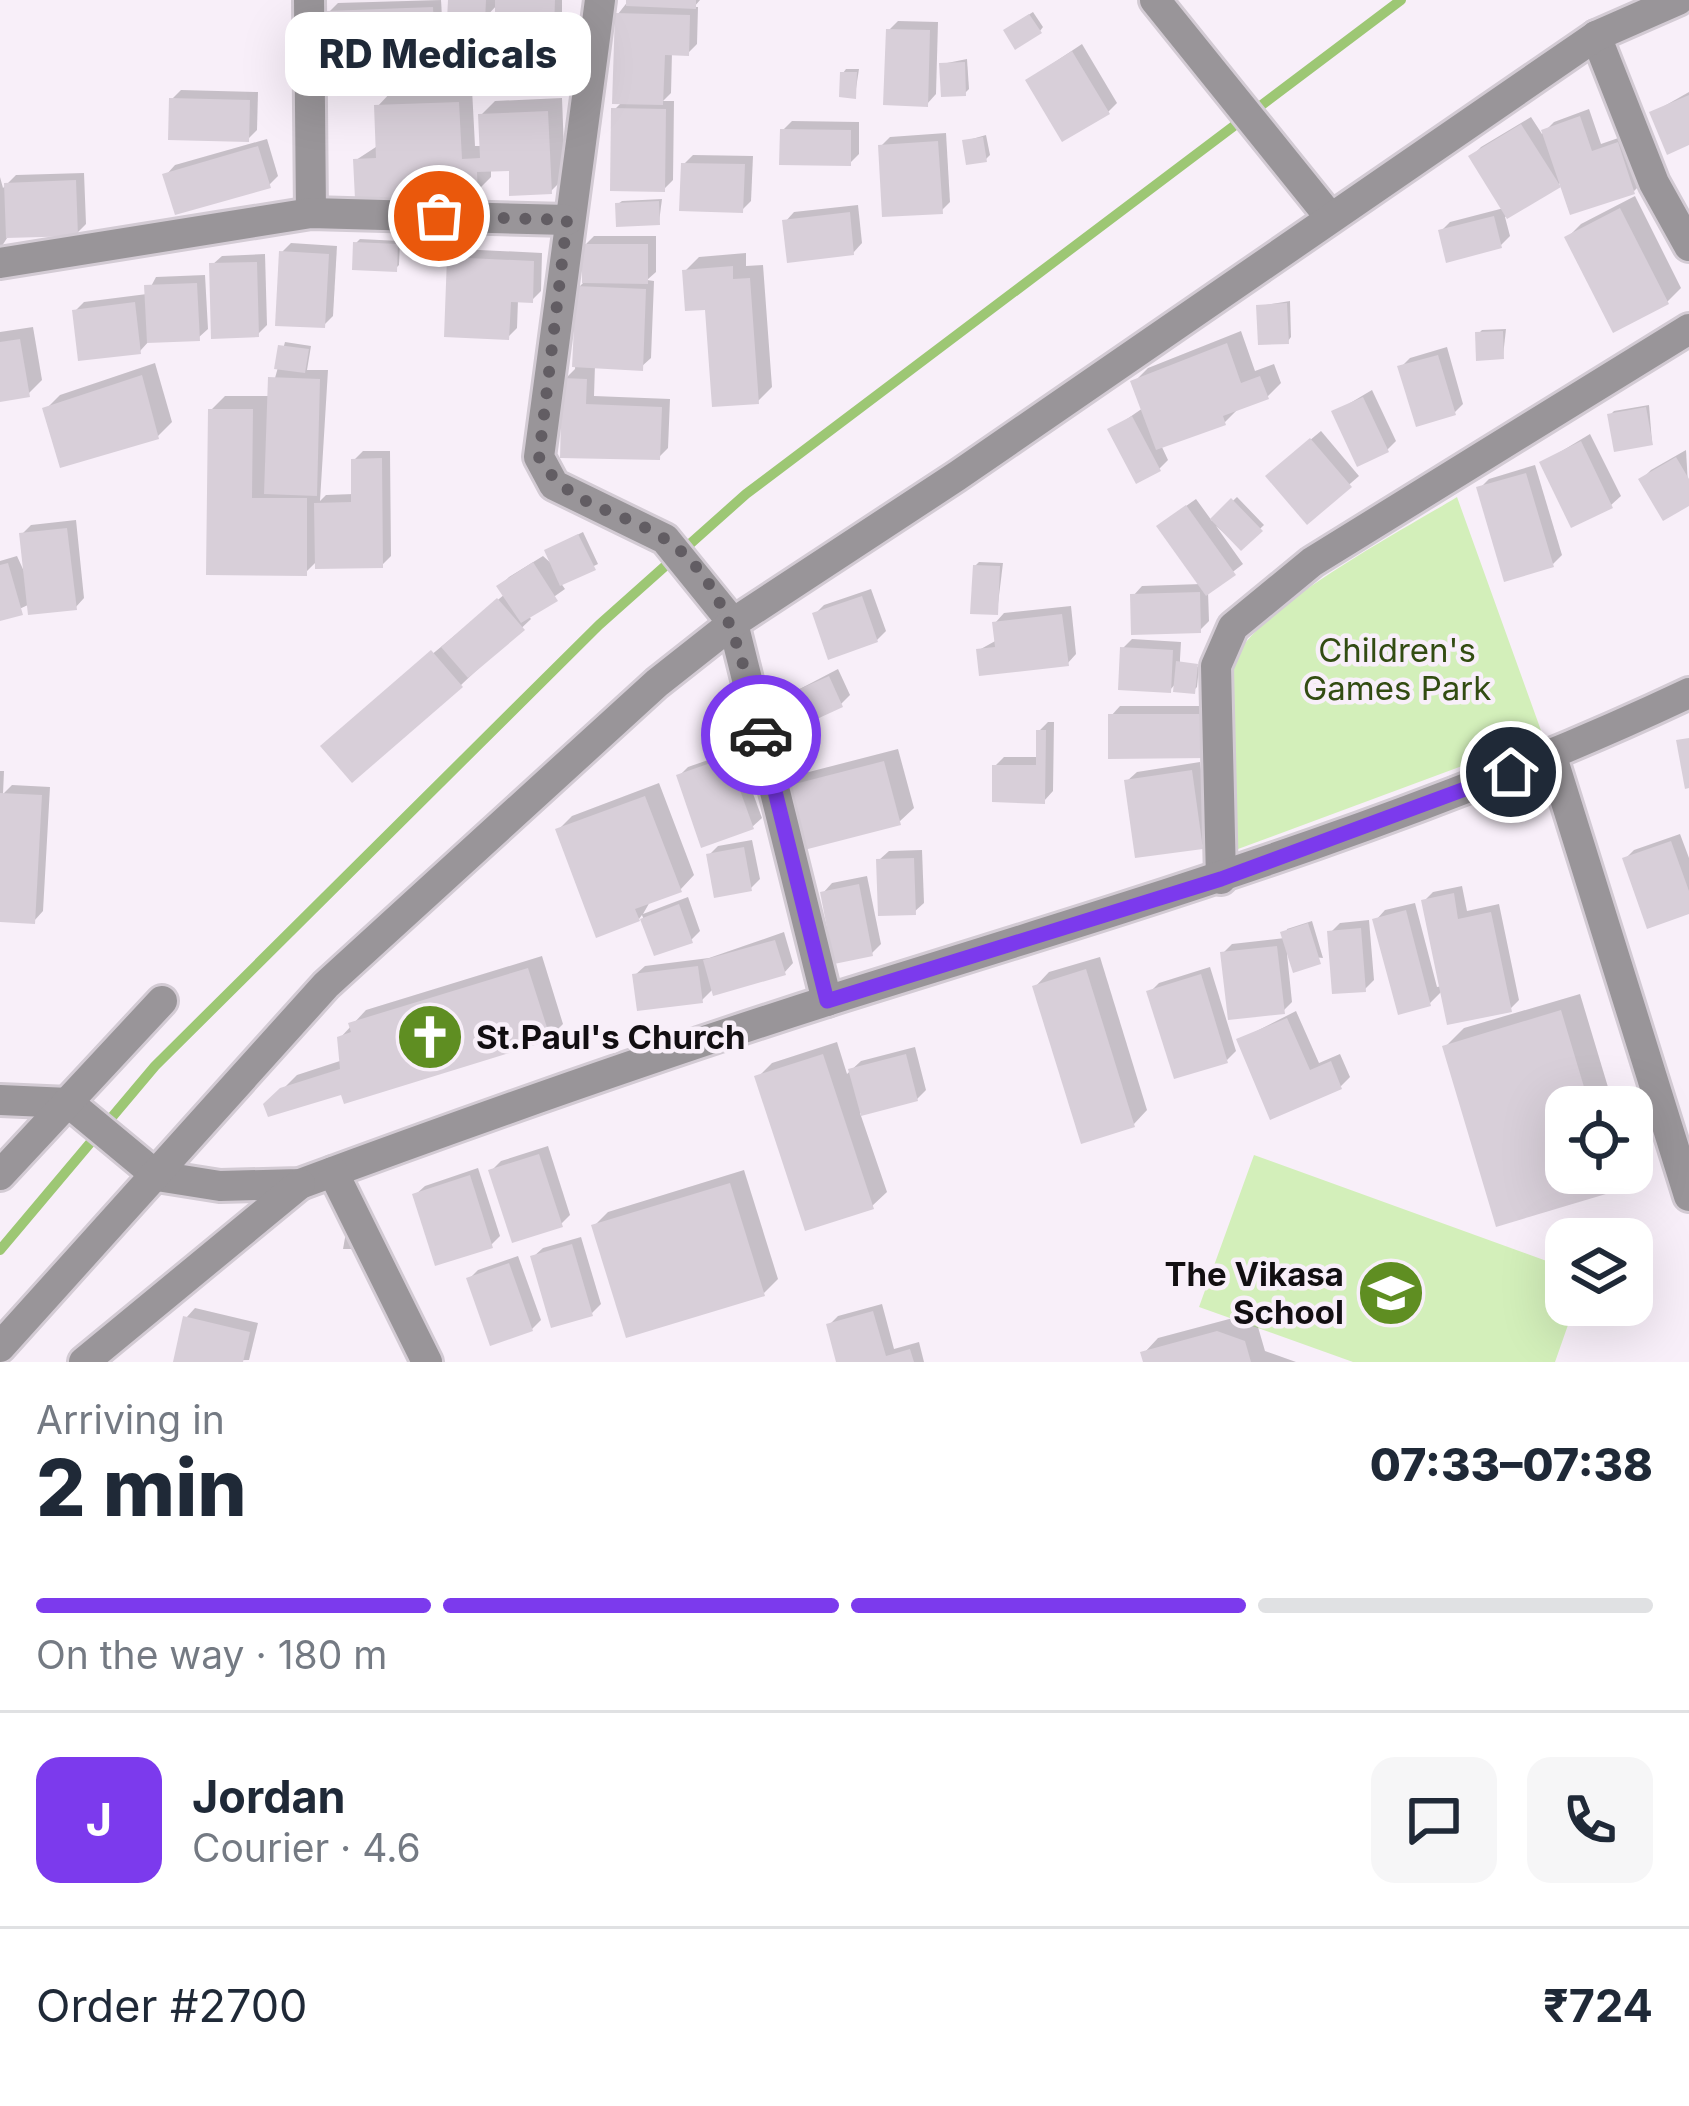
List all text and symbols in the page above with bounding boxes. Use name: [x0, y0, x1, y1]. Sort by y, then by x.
callout: RD Medicals: [286, 12, 592, 96]
text: RD Medicals: [319, 30, 557, 77]
pin: [388, 165, 490, 267]
icon: bag: [406, 183, 472, 249]
park label: Children's Games Park: [1303, 630, 1491, 708]
courier: [701, 675, 821, 795]
icon: car: [728, 702, 794, 768]
pin: [1460, 721, 1562, 823]
icon: home: [1478, 739, 1544, 805]
church icon: St.Paul's Church: [395, 1002, 465, 1072]
place label: St.Paul's Church: [476, 1017, 746, 1057]
map controls: [1545, 1086, 1653, 1326]
button: locate: [1545, 1086, 1653, 1194]
button: layers: [1545, 1218, 1653, 1326]
place label: The Vikasa School: [1164, 1254, 1344, 1332]
school or university icon: The Vikasa School: [1356, 1258, 1426, 1328]
text: Arriving in: [36, 1396, 225, 1443]
text: 07:33–07:38: [1370, 1437, 1653, 1492]
text: 2 min: [36, 1440, 247, 1535]
text: On the way · 180 m: [36, 1631, 387, 1678]
button: chat: [1371, 1757, 1497, 1883]
button: phone: [1527, 1757, 1653, 1883]
text: Jordan: [192, 1769, 346, 1824]
text: J: [86, 1792, 112, 1847]
text: Courier · 4.6: [192, 1824, 421, 1871]
text: Order #2700: [36, 1978, 307, 2033]
text: ₹724: [1543, 1978, 1653, 2033]

